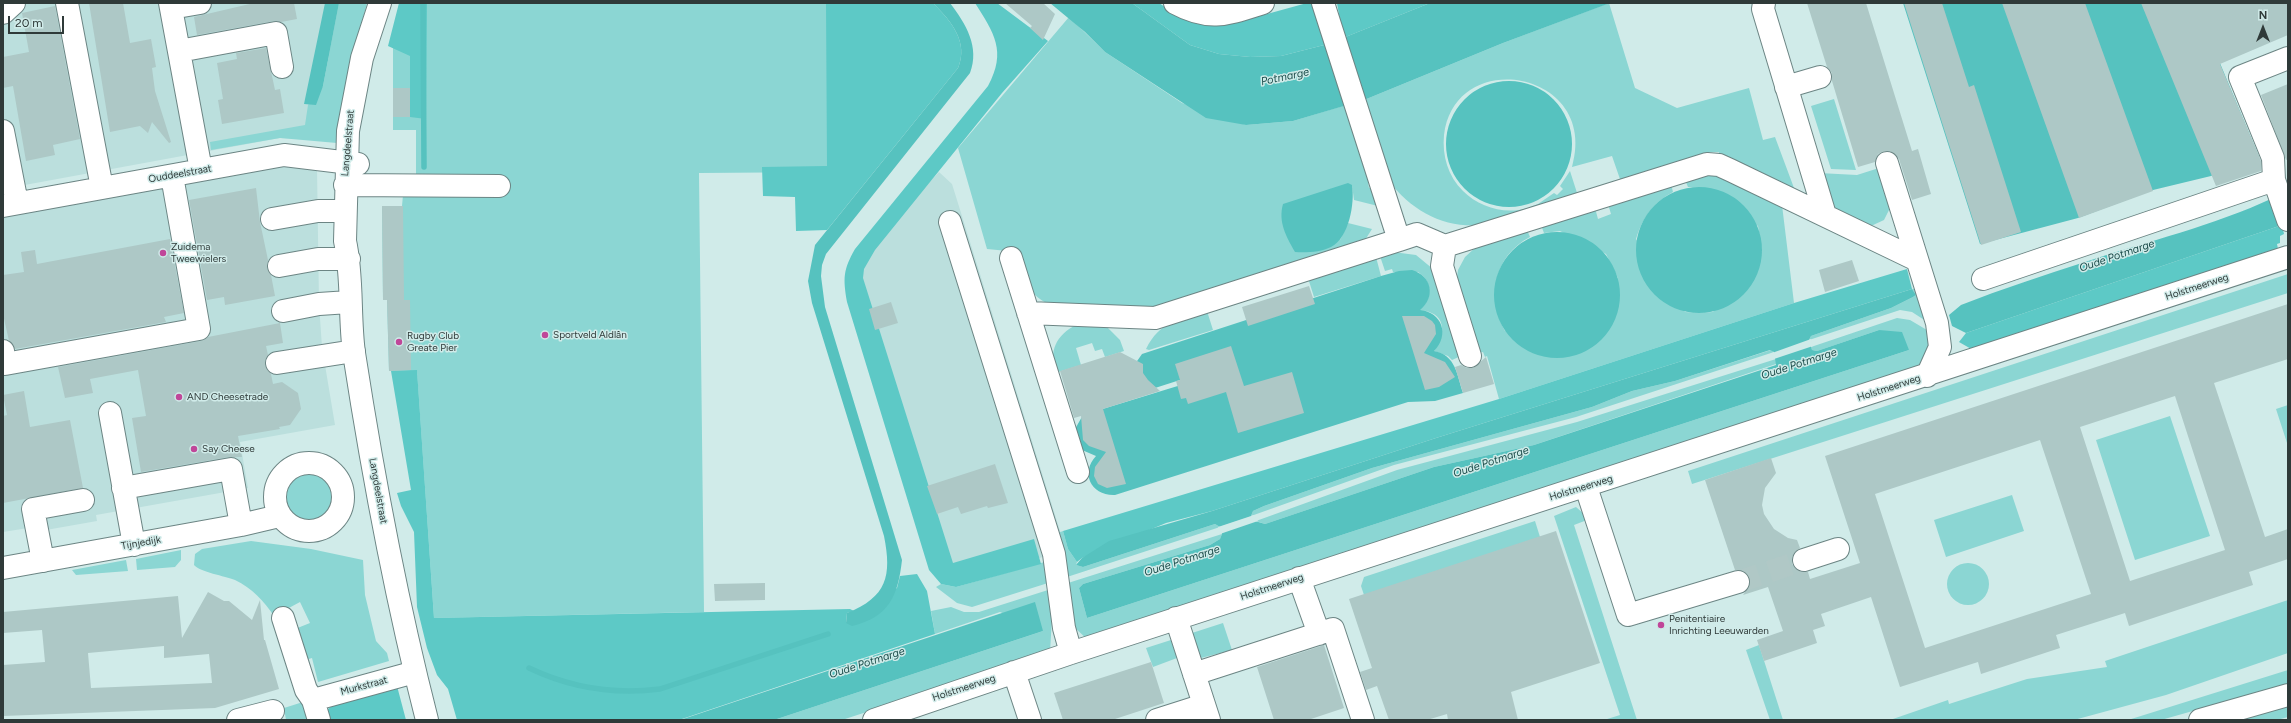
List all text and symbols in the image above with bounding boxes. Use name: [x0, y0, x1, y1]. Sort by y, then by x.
scale bar: [10, 8, 66, 34]
north arrow: [2243, 8, 2283, 48]
text: N: [2259, 9, 2267, 22]
text: 20 m: [15, 16, 43, 30]
water label: Potmarge: [1260, 65, 1310, 89]
street label: Langdeelstraat: [339, 109, 357, 177]
street label: Ouddeelstraat: [147, 163, 213, 185]
water label: Oude Potmarge: [2078, 237, 2156, 275]
place label: Zuidema Tweewielers: [171, 241, 226, 264]
marker: Zuidema Tweewielers: [158, 248, 168, 258]
street label: Holstmeerweg: [2164, 271, 2230, 303]
place label: Sportveld Aldlân: [553, 329, 627, 341]
place label: Rugby Club Greate Pier: [407, 330, 459, 354]
marker: Sportveld Aldlân: [540, 330, 550, 340]
marker: Rugby Club Greate Pier: [394, 337, 404, 347]
water label: Oude Potmarge: [1759, 346, 1839, 382]
street label: Holstmeerweg: [1856, 372, 1922, 404]
place label: AND Cheesetrade: [187, 391, 268, 403]
marker: AND Cheesetrade: [174, 392, 184, 402]
place label: Say Cheese: [202, 443, 255, 455]
marker: Say Cheese: [189, 444, 199, 454]
water label: Oude Potmarge: [1451, 444, 1531, 480]
street label: Langdeelstraat: [366, 457, 390, 525]
street label: Holstmeerweg: [1548, 473, 1614, 503]
street label: Tijnjedijk: [120, 534, 162, 552]
water label: Oude Potmarge: [1142, 543, 1222, 579]
street label: Holstmeerweg: [1239, 571, 1305, 603]
place label: Penitentiaire Inrichting Leeuwarden: [1669, 613, 1769, 636]
marker: Penitentiaire Inrichting Leeuwarden: [1656, 620, 1666, 630]
water label: Oude Potmarge: [827, 645, 907, 681]
street label: Holstmeerweg: [931, 672, 997, 704]
street label: Murkstraat: [339, 674, 389, 698]

